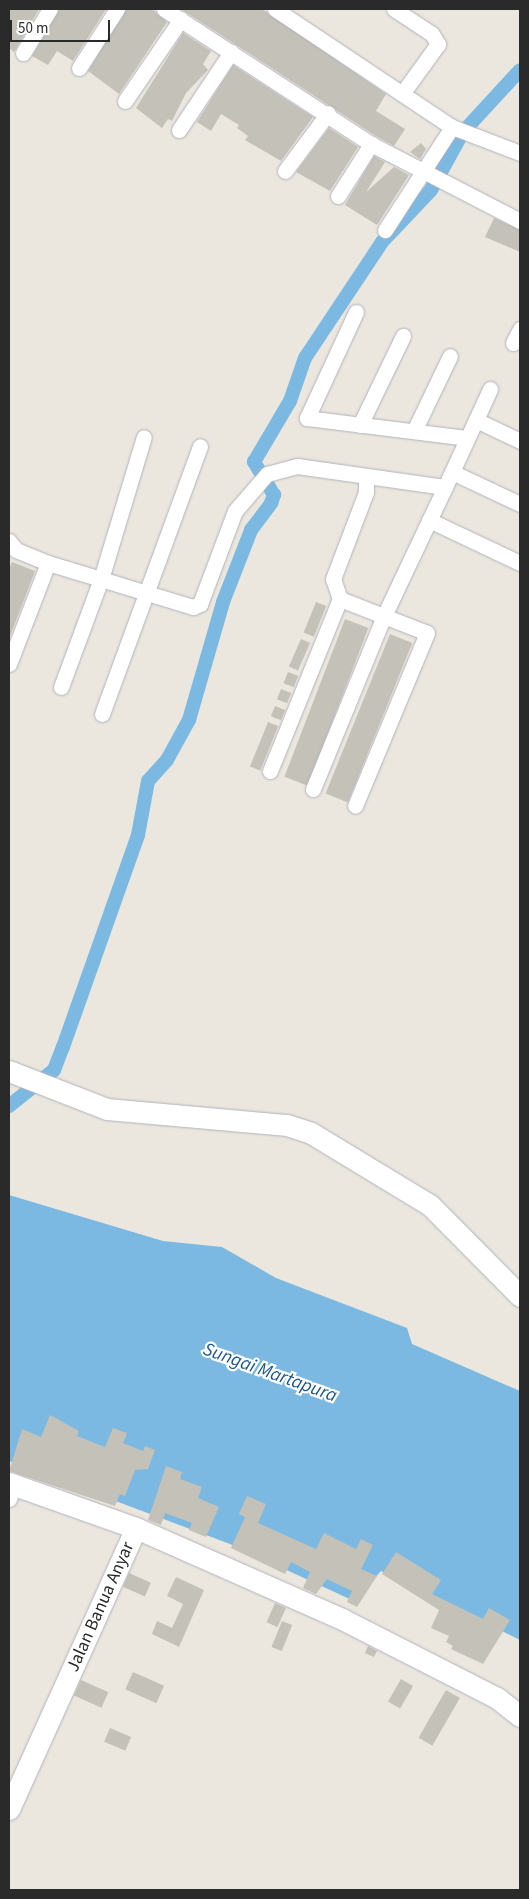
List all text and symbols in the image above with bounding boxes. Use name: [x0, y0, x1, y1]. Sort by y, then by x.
scale bar: [12, 10, 112, 42]
text: 50 m: [18, 18, 48, 39]
water label: Sungai Martapura: [200, 1338, 340, 1408]
street label: Jalan Banua Anyar: [63, 1539, 139, 1675]

